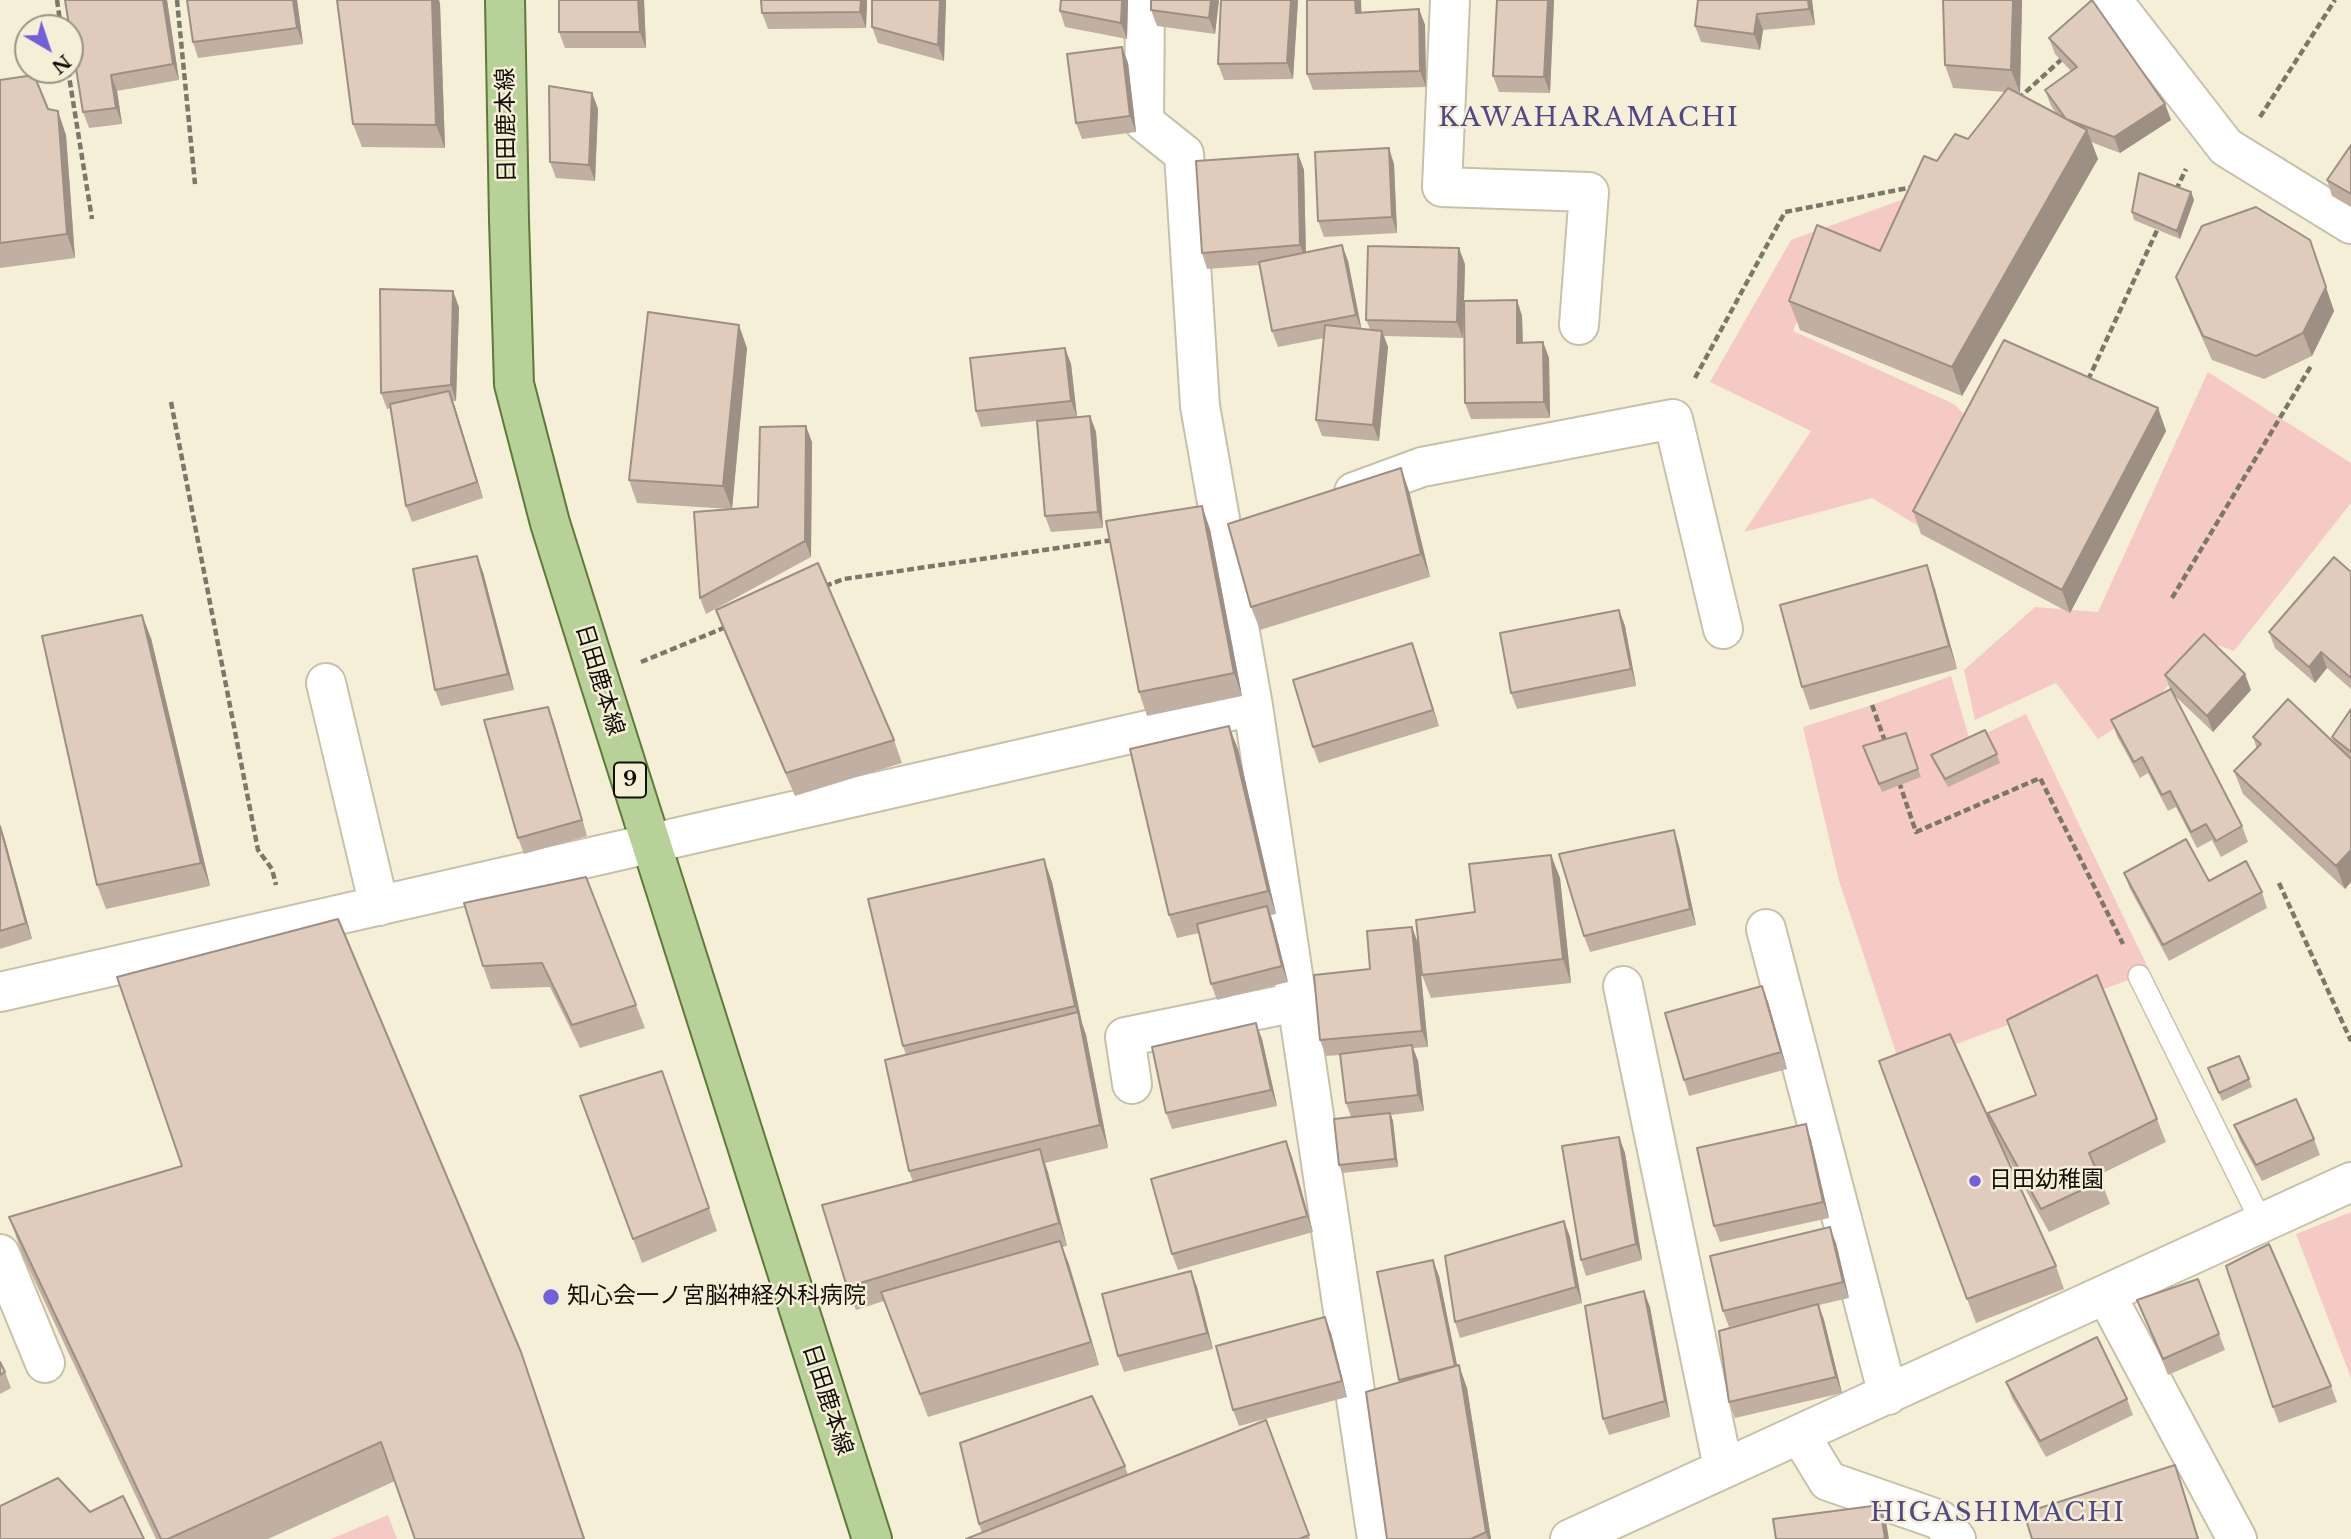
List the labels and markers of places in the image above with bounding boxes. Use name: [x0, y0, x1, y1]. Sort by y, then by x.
place label: 日田幼稚園: [1989, 1167, 2104, 1195]
marker: 日田幼稚園: [1967, 1173, 1983, 1189]
place label: 知心会一ノ宮脳神経外科病院: [567, 1283, 866, 1311]
marker: 知心会一ノ宮脳神経外科病院: [541, 1287, 561, 1307]

